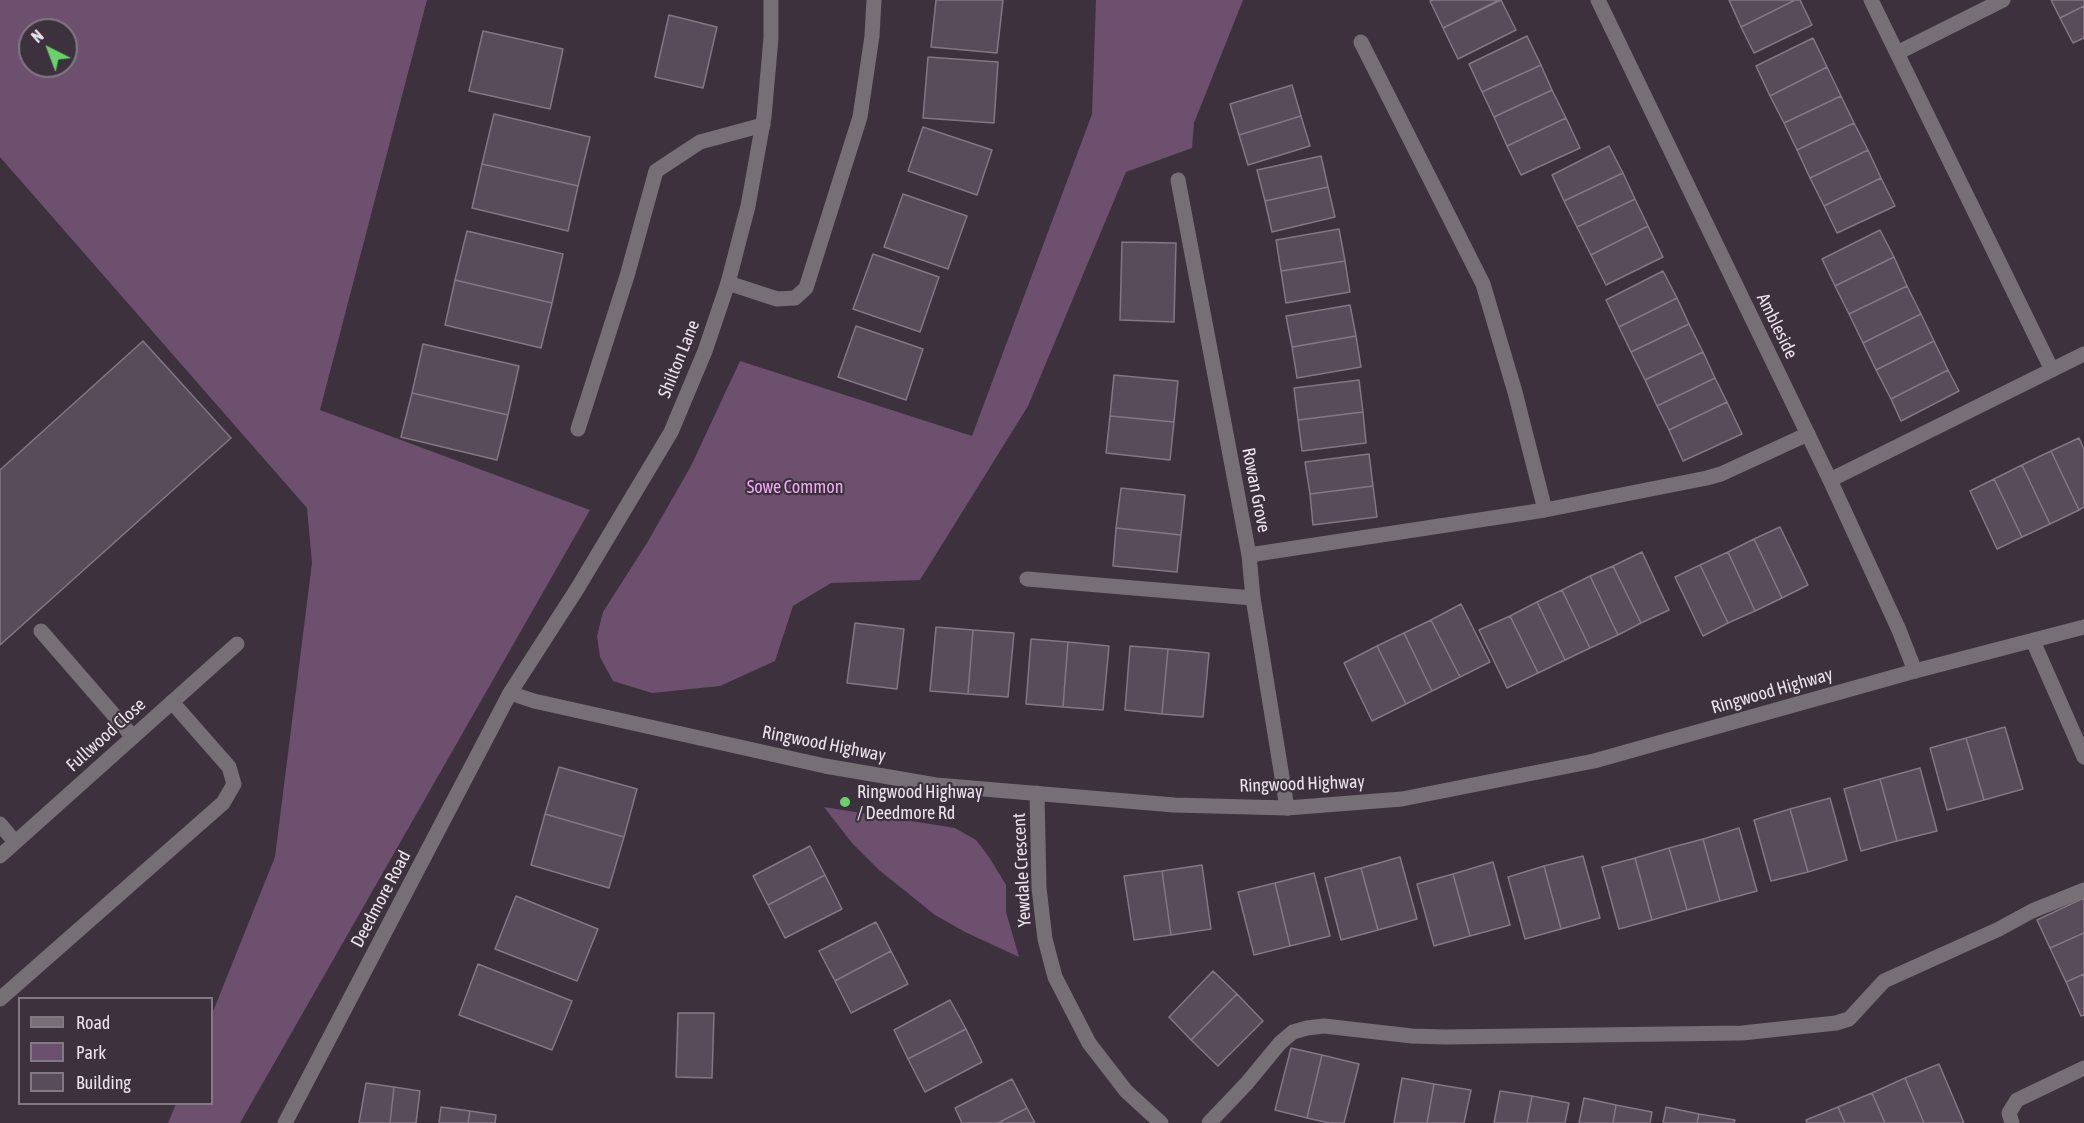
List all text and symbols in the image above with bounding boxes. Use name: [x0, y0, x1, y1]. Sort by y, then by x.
north arrow: [18, 18, 78, 78]
text: N: [28, 26, 47, 46]
street label: Ambleside: [1752, 290, 1802, 362]
street label: Shilton Lane: [654, 317, 704, 401]
street label: Rowan Grove: [1237, 446, 1275, 534]
park label: Sowe Common: [747, 476, 843, 498]
street label: Ringwood Highway: [1709, 663, 1835, 719]
street label: Fullwood Close: [62, 694, 150, 776]
street label: Ringwood Highway: [760, 721, 888, 767]
street label: Ringwood Highway: [1239, 771, 1365, 797]
place label: Ringwood Highway / Deedmore Rd: [857, 781, 983, 824]
marker: Ringwood Highway / Deedmore Rd: [838, 795, 852, 809]
street label: Yewdale Crescent: [1008, 812, 1036, 928]
street label: Deedmore Road: [346, 847, 416, 951]
legend: [18, 997, 213, 1105]
text: Road: [76, 1012, 110, 1033]
text: Park: [76, 1042, 106, 1063]
text: Building: [76, 1072, 131, 1093]

